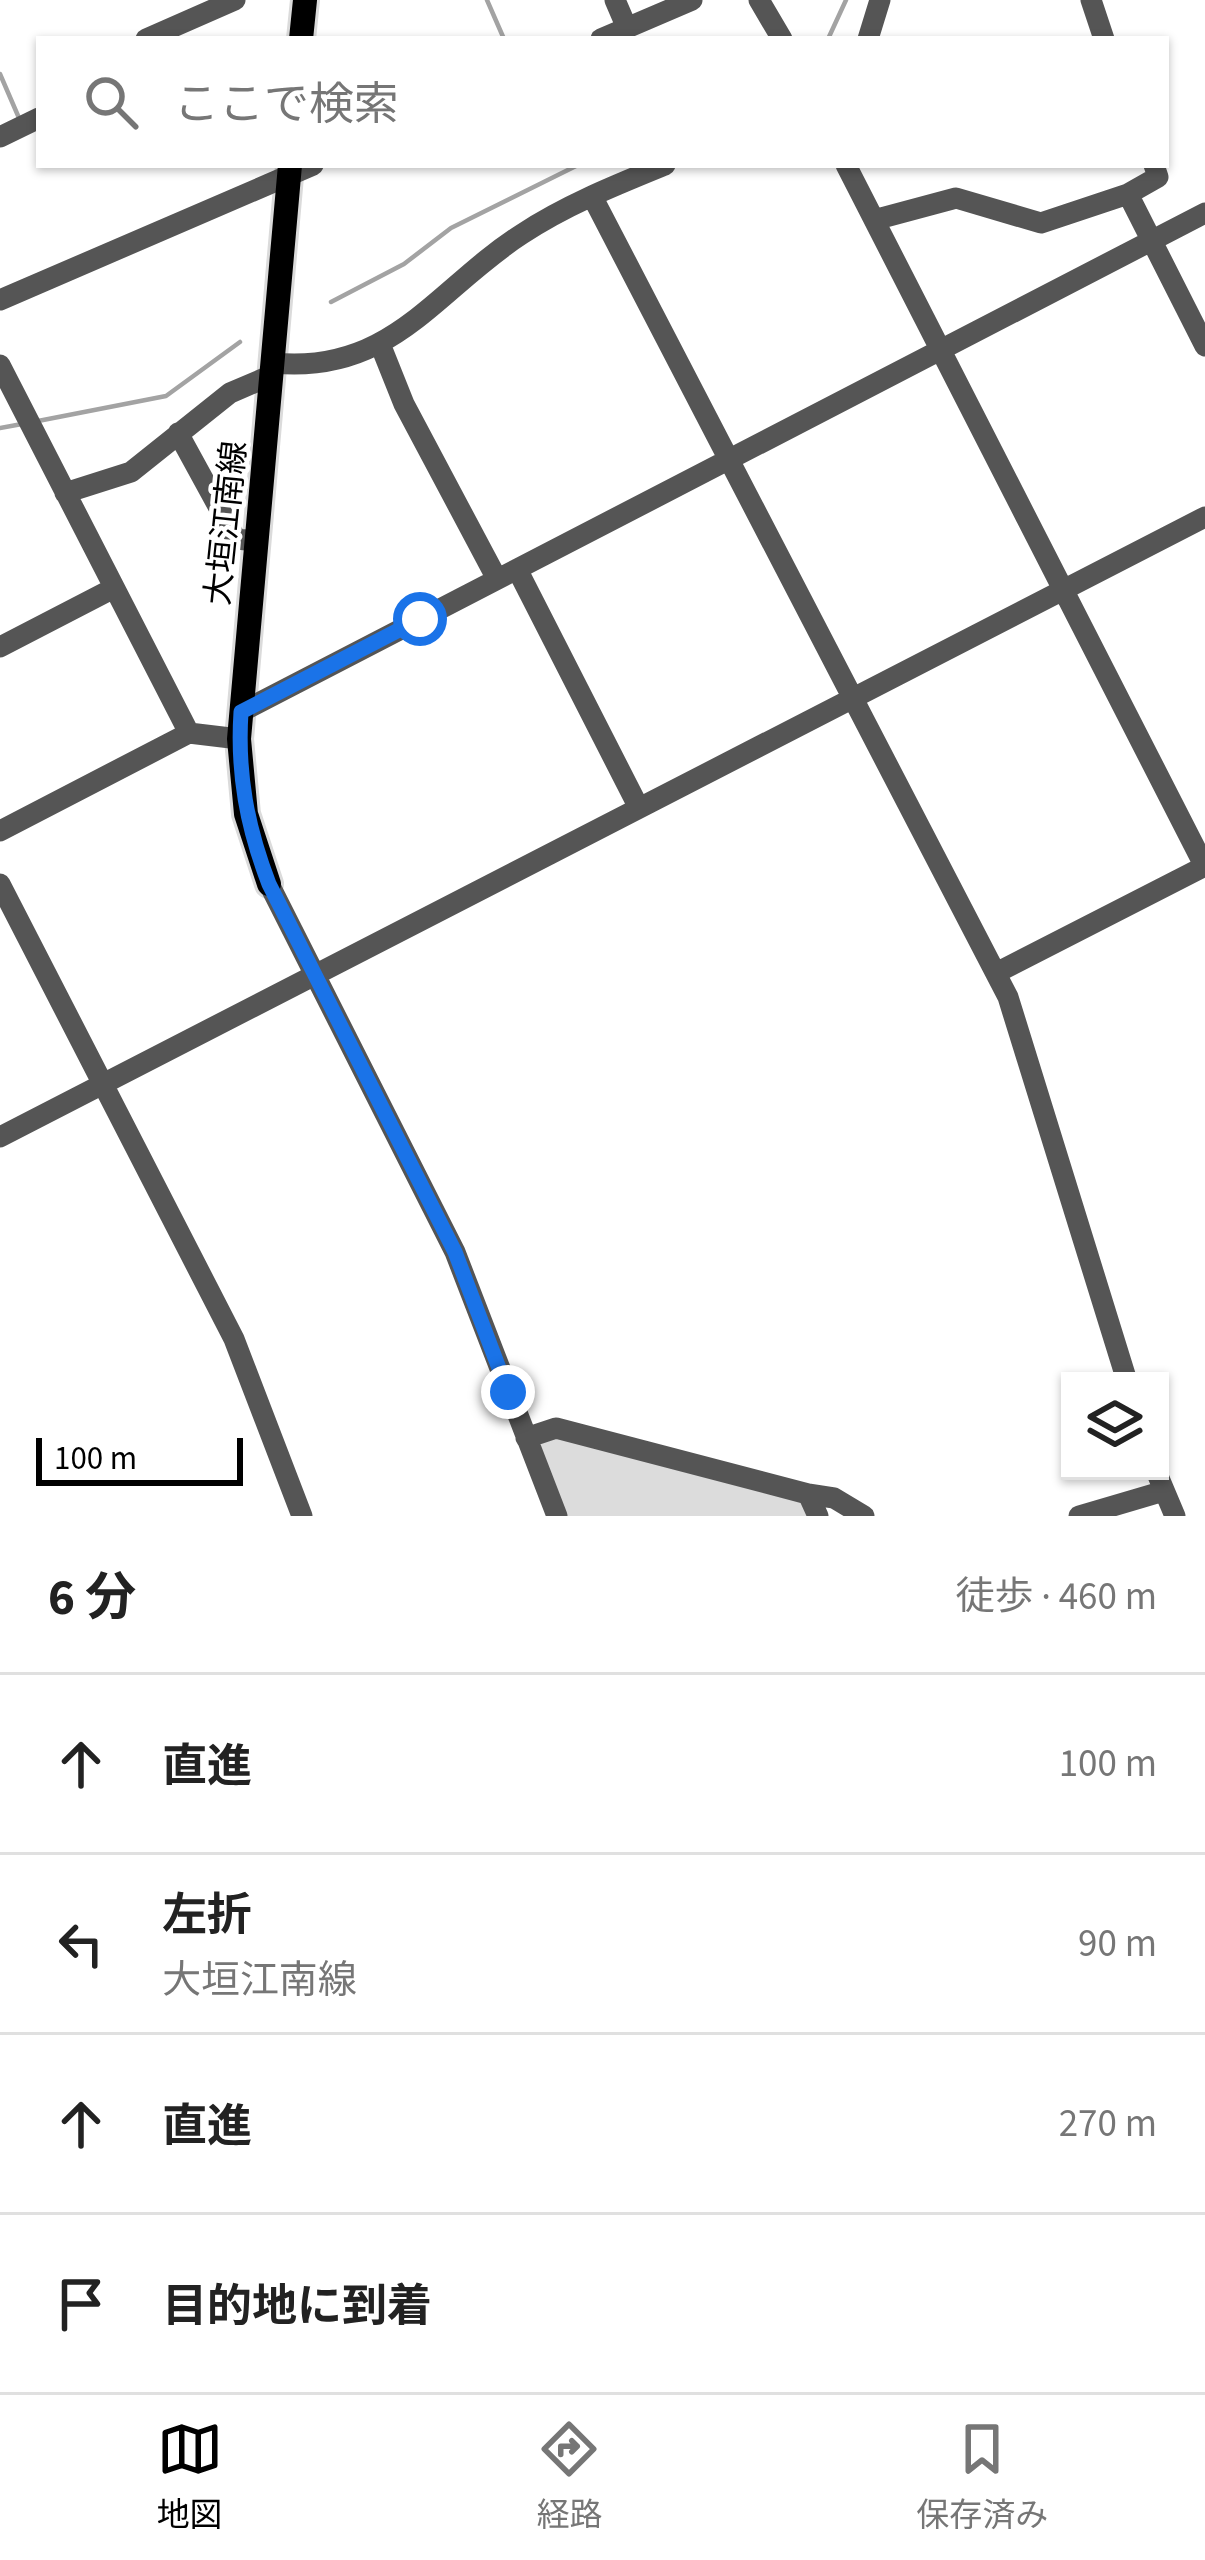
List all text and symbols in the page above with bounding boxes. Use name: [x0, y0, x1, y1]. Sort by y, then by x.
search box: [36, 36, 1169, 168]
icon: search: [78, 69, 144, 135]
text: ここで検索: [174, 73, 399, 137]
street label: 大垣江南線: [194, 439, 258, 608]
route start: [393, 592, 447, 646]
route end: [481, 1365, 535, 1419]
map controls: [1061, 1372, 1169, 1480]
button: layers: [1061, 1372, 1169, 1480]
scale bar: [36, 1432, 243, 1485]
text: 100 m: [54, 1435, 137, 1482]
text: 6 分: [48, 1562, 136, 1634]
text: 徒歩 · 460 m: [955, 1569, 1157, 1625]
icon: ahead: [48, 1731, 114, 1797]
text: 直進: [162, 1735, 252, 1799]
text: 100 m: [1059, 1736, 1157, 1792]
text: 左折: [162, 1884, 252, 1948]
icon: left: [48, 1911, 114, 1977]
text: 90 m: [1078, 1916, 1157, 1972]
text: 大垣江南線: [162, 1953, 357, 2009]
icon: ahead: [48, 2091, 114, 2157]
text: 直進: [162, 2095, 252, 2159]
text: 270 m: [1059, 2096, 1157, 2152]
icon: arrive: [48, 2271, 114, 2337]
text: 目的地に到着: [162, 2275, 432, 2339]
tab: 地図: [157, 2416, 223, 2539]
tab: 経路: [536, 2416, 602, 2539]
tab: 保存済み: [916, 2416, 1048, 2539]

